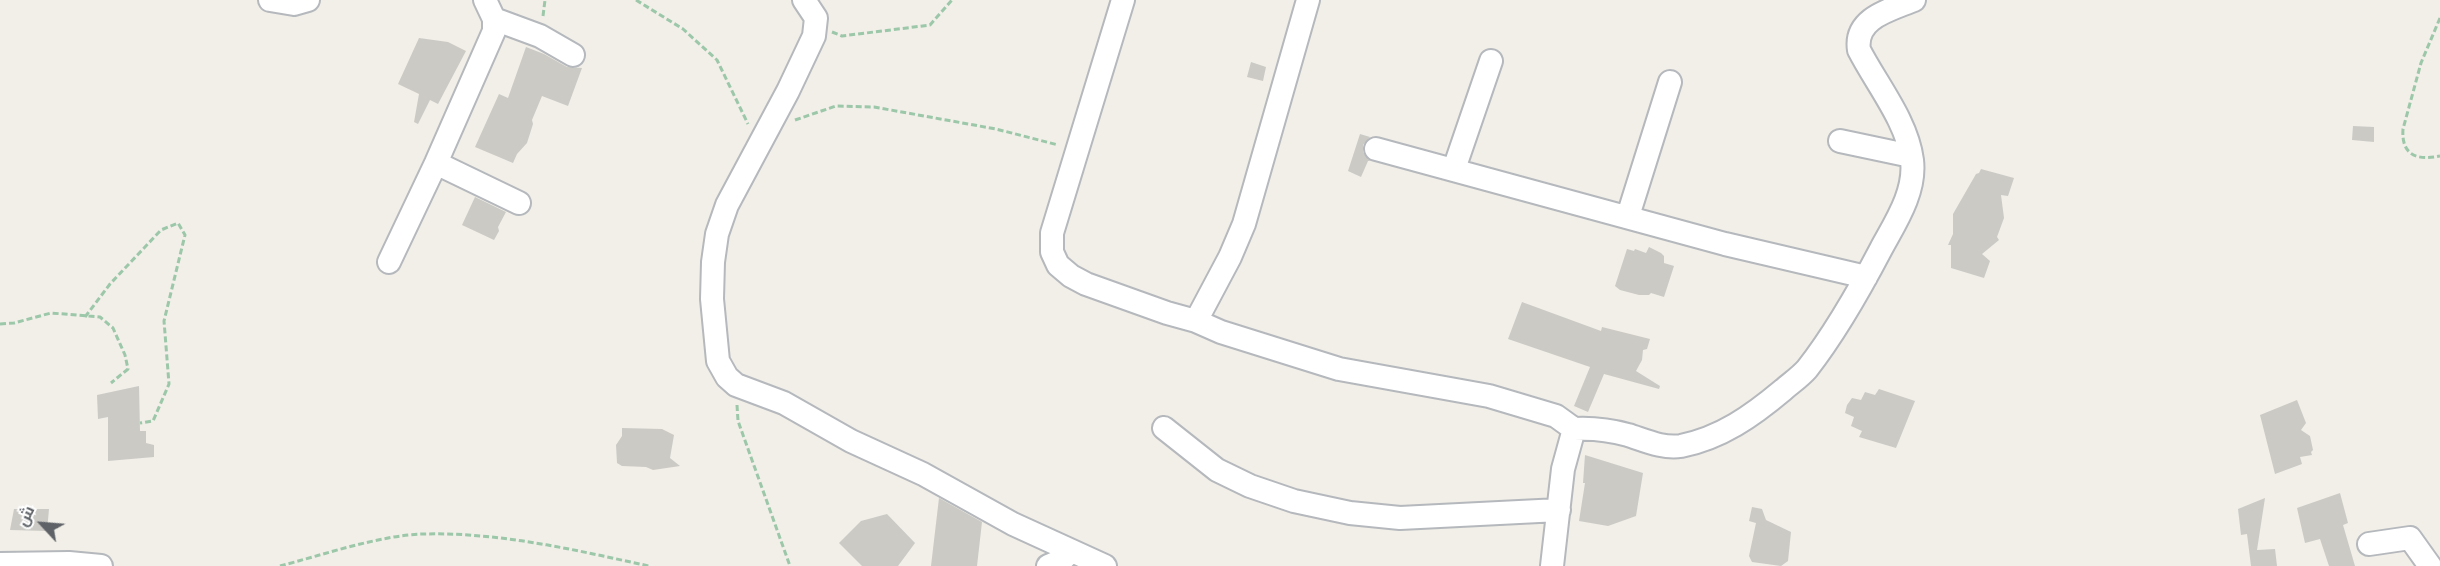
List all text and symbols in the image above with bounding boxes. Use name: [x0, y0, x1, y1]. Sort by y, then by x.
north arrow: [12, 494, 72, 554]
text: ش: [12, 502, 38, 529]

